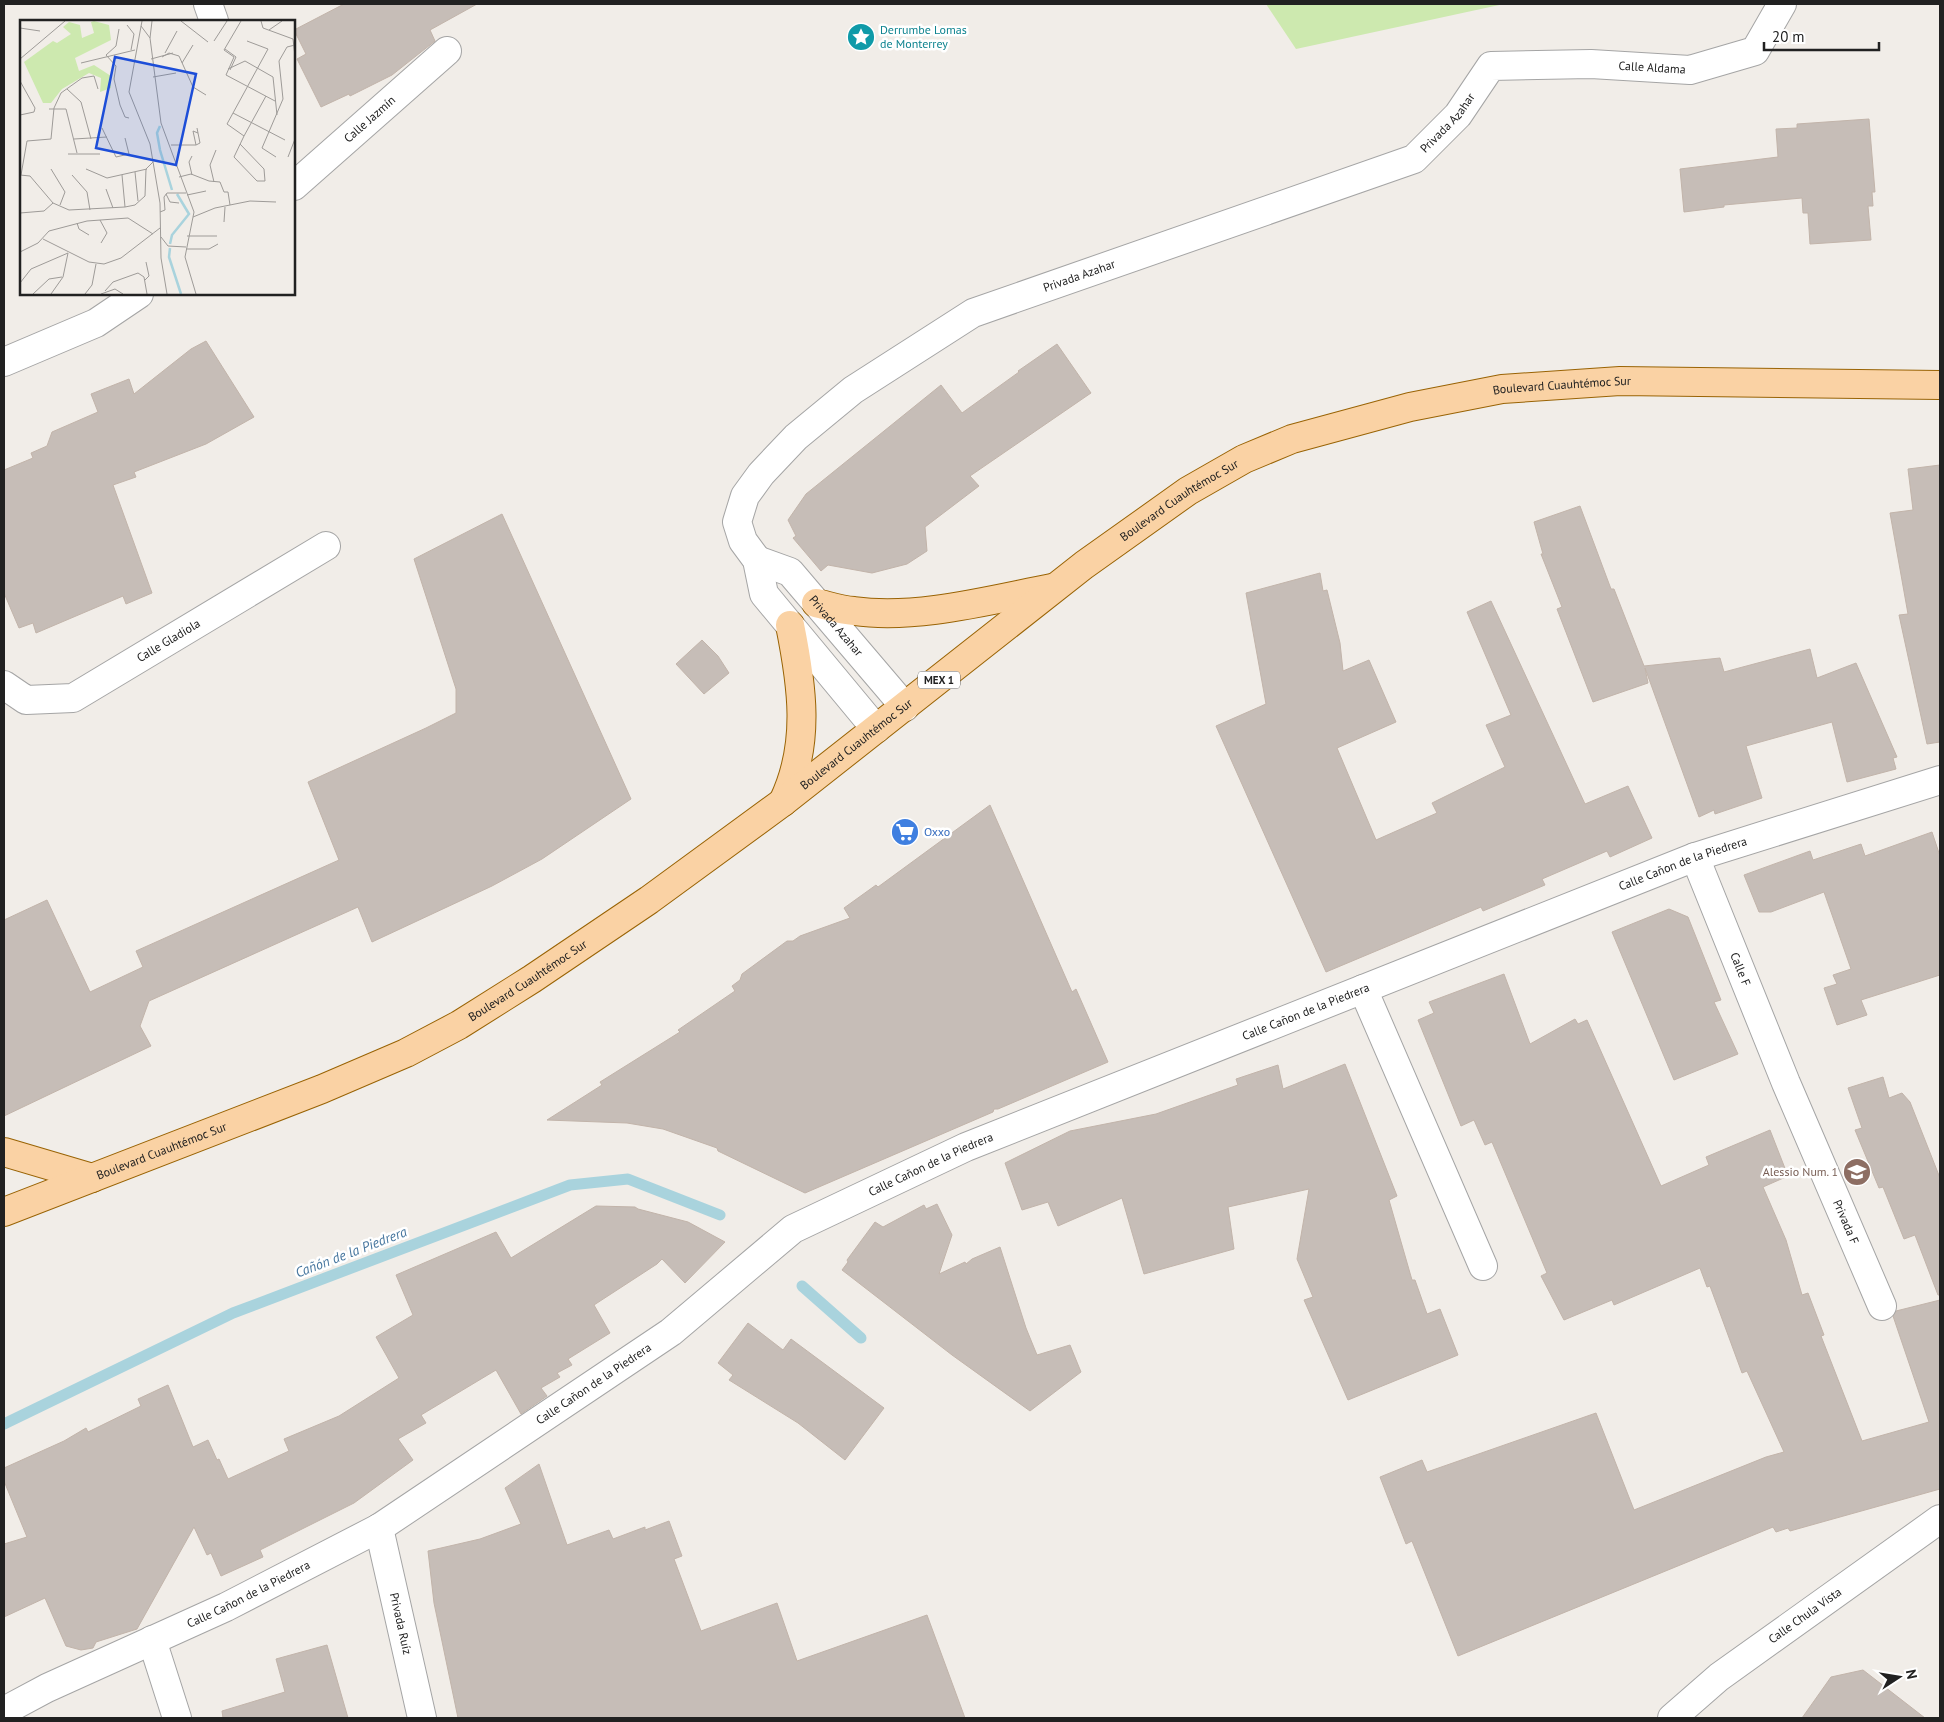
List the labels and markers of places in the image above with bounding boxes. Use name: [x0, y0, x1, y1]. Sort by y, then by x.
place icon: Derrumbe Lomas de Monterrey: [846, 22, 876, 52]
place label: Derrumbe Lomas de Monterrey: [880, 22, 967, 51]
supermarket icon: Oxxo: [890, 817, 920, 847]
place label: Oxxo: [924, 824, 950, 839]
school or university icon: Alessio Num. 1: [1842, 1157, 1872, 1187]
place label: Alessio Num. 1: [1763, 1164, 1838, 1179]

